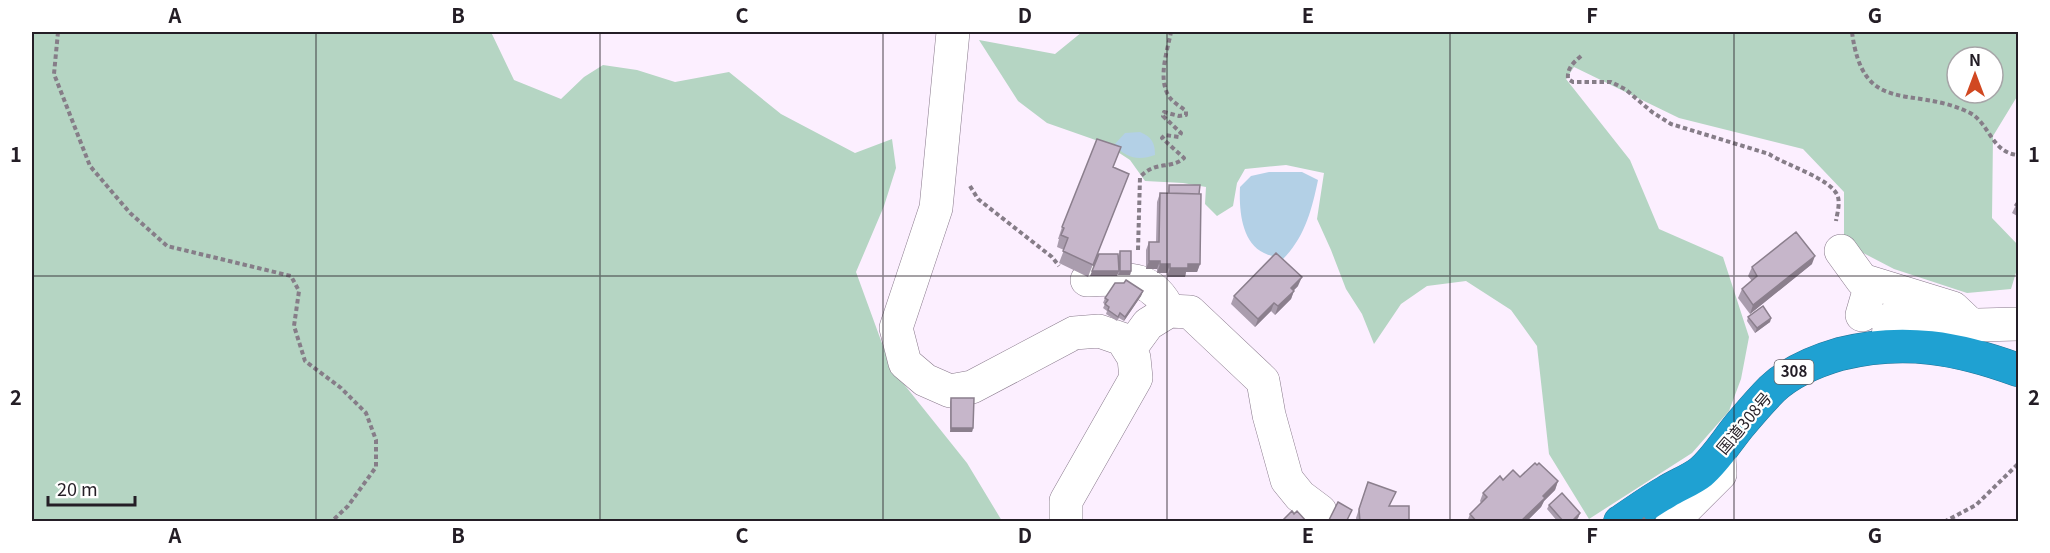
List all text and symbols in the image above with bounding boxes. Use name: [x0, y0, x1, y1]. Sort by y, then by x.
text: A: [168, 0, 182, 29]
text: B: [451, 0, 465, 29]
text: C: [735, 0, 749, 29]
text: D: [1018, 0, 1032, 29]
text: E: [1302, 0, 1314, 29]
text: F: [1586, 0, 1598, 29]
text: G: [1868, 0, 1882, 29]
north arrow: [1945, 45, 2005, 105]
text: N: [1969, 47, 1981, 71]
text: 1: [10, 139, 22, 168]
text: 1: [2028, 139, 2040, 168]
road number: 308: [1774, 360, 1814, 384]
text: 2: [10, 382, 22, 411]
text: 2: [2028, 382, 2040, 411]
street label: 国道308号: [1710, 386, 1776, 459]
scale bar: [48, 469, 135, 507]
text: 20 m: [57, 475, 98, 501]
text: A: [168, 520, 182, 549]
text: B: [451, 520, 465, 549]
text: C: [735, 520, 749, 549]
text: D: [1018, 520, 1032, 549]
text: E: [1302, 520, 1314, 549]
text: F: [1586, 520, 1598, 549]
text: G: [1868, 520, 1882, 549]

